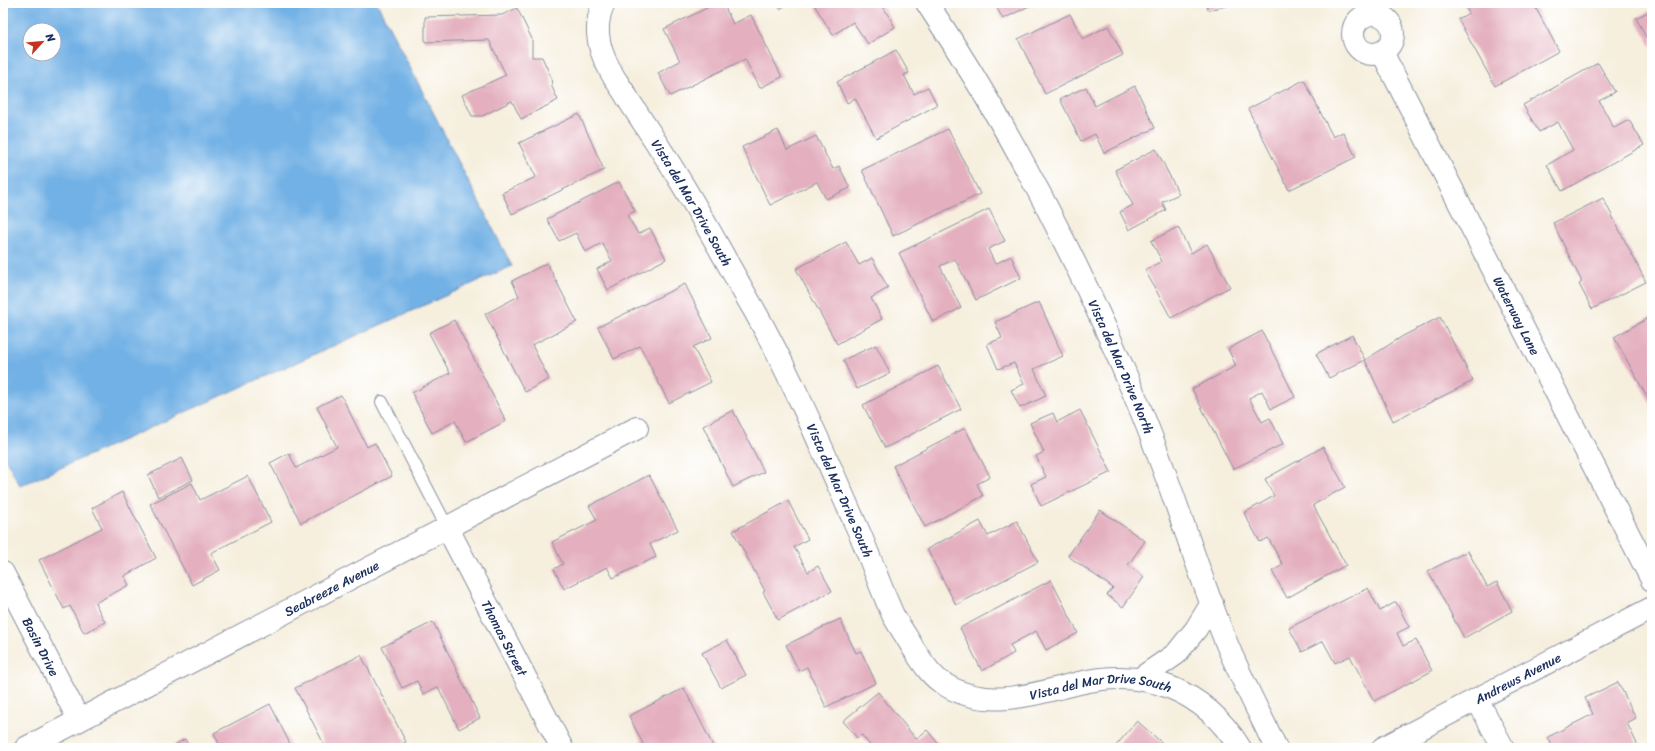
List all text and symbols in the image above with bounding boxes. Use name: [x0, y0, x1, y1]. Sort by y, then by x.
north arrow: [22, 22, 62, 62]
text: N: [40, 29, 61, 46]
street label: Vista del Mar Drive South: [645, 134, 739, 270]
street label: Waterway Lane: [1487, 272, 1547, 359]
street label: Vista del Mar Drive North: [1082, 296, 1161, 438]
street label: Vista del Mar Drive South: [801, 419, 880, 561]
street label: Seabreeze Avenue: [280, 553, 384, 622]
street label: Thomas Street: [475, 596, 534, 681]
street label: Basin Drive: [16, 613, 66, 681]
street label: Andrews Avenue: [1470, 646, 1565, 710]
street label: Vista del Mar Drive South: [1027, 667, 1175, 706]

